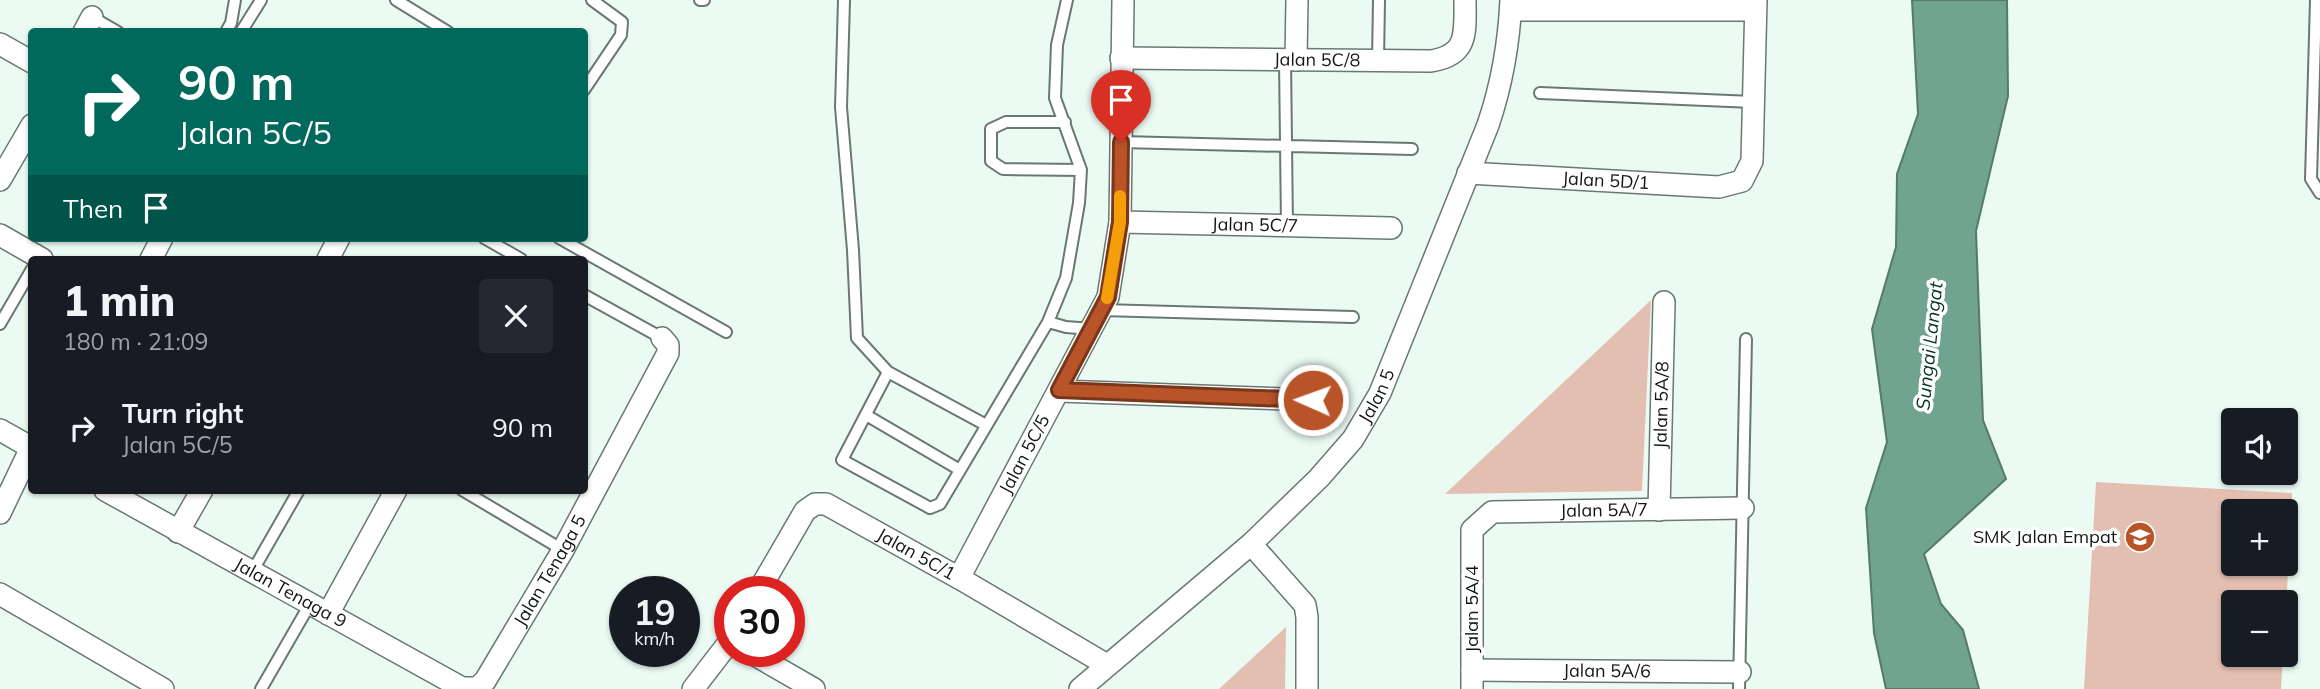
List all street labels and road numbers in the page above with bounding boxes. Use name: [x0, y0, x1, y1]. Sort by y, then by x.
street label: Jalan 5C/8: [1274, 47, 1360, 71]
street label: Jalan 5D/1: [1562, 166, 1650, 194]
street label: Jalan 5C/7: [1211, 212, 1299, 237]
street label: Jalan 5A/8: [1648, 361, 1674, 449]
street label: Jalan 5: [1353, 365, 1400, 427]
street label: Jalan 5C/5: [994, 410, 1055, 498]
street label: Jalan 5A/7: [1560, 498, 1648, 522]
street label: Jalan Tenaga 5: [508, 511, 591, 630]
street label: Jalan 5C/1: [873, 523, 960, 585]
street label: Jalan Tenaga 9: [230, 552, 351, 633]
street label: Jalan 5A/4: [1460, 565, 1483, 653]
street label: Jalan 5A/6: [1563, 659, 1651, 682]

